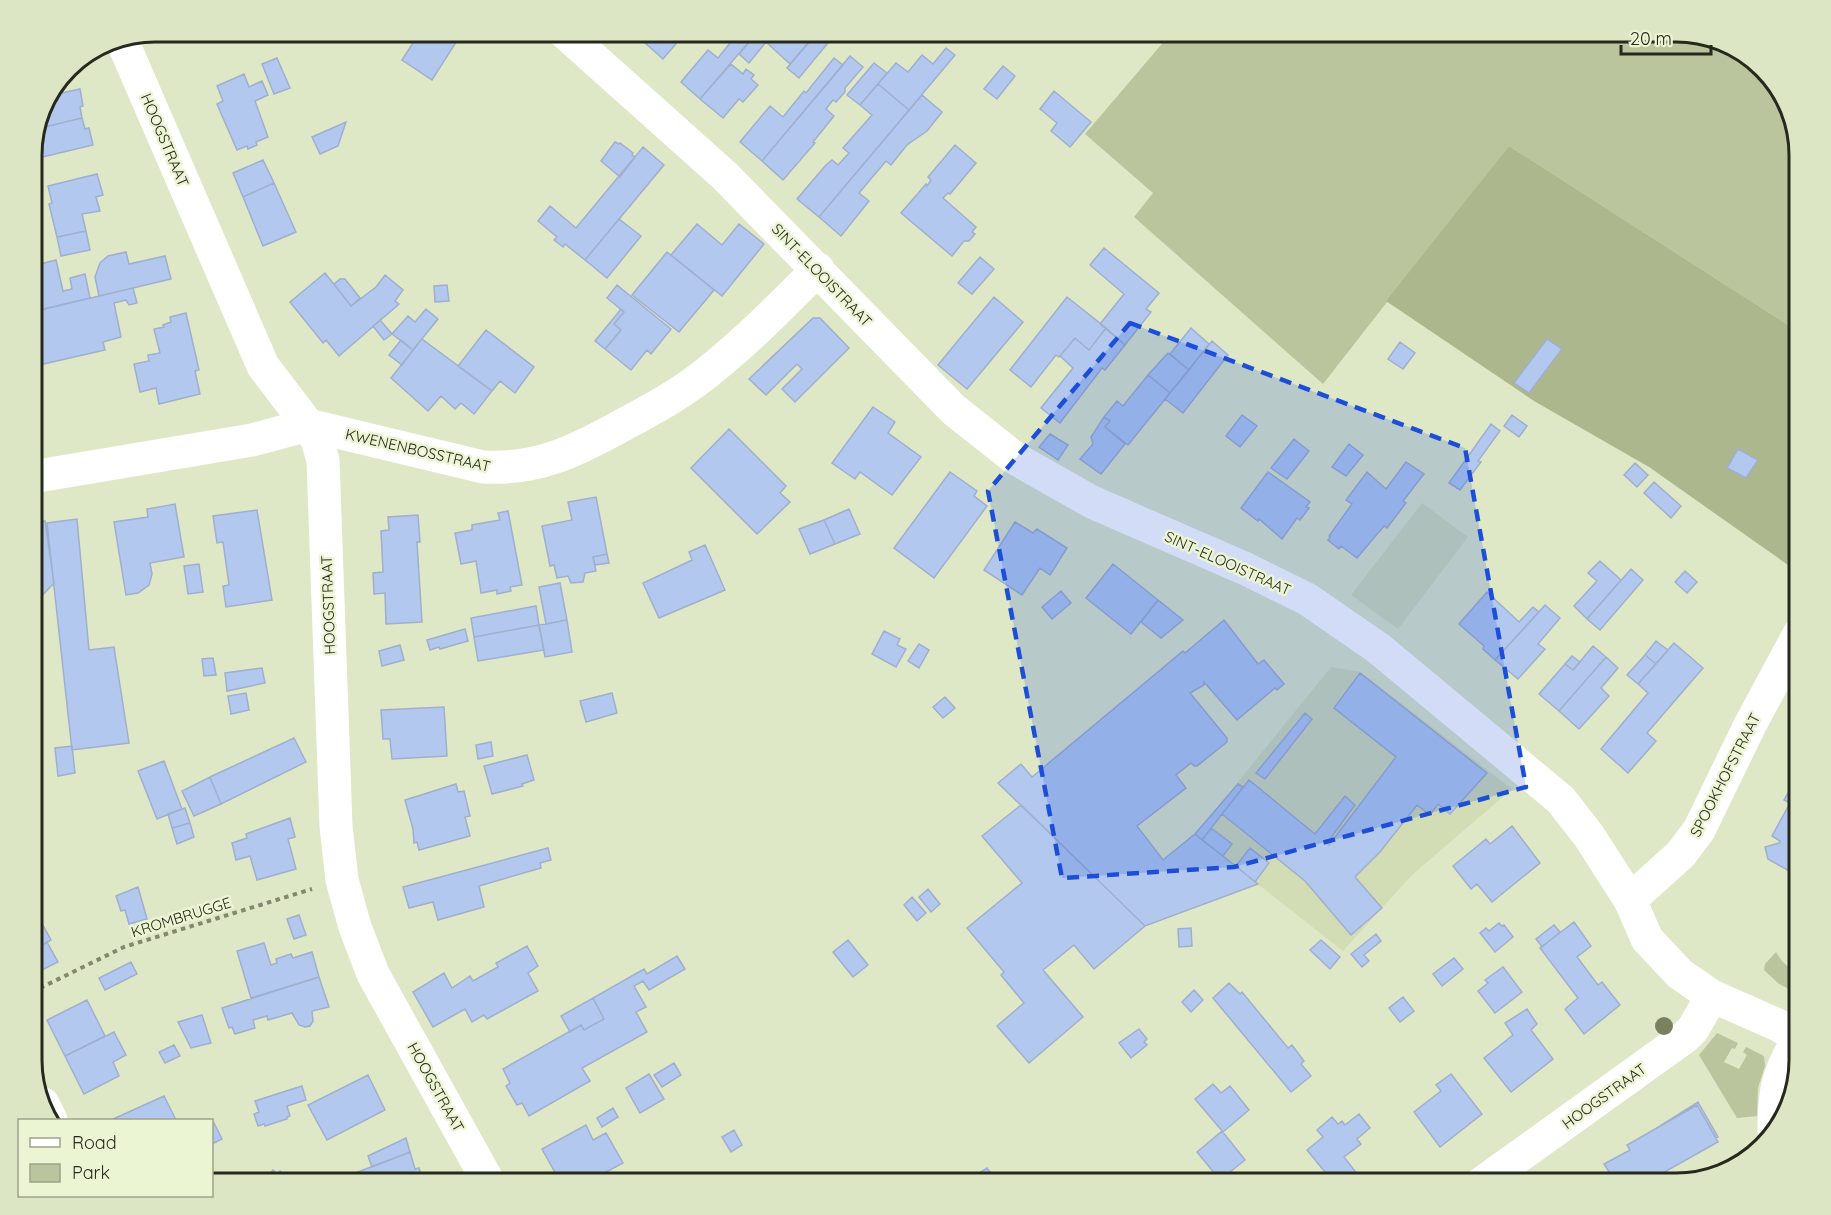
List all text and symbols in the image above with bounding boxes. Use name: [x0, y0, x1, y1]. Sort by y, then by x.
scale bar: [1621, 18, 1711, 56]
text: 20 m: [1630, 27, 1672, 50]
street label: HOOGSTRAAT: [137, 91, 193, 189]
street label: SINT-ELOOISTRAAT: [768, 219, 876, 331]
street label: KWENENBOSSTRAAT: [344, 424, 492, 476]
street label: SINT-ELOOISTRAAT: [1162, 527, 1294, 599]
street label: HOOGSTRAAT: [317, 555, 339, 655]
street label: SPOOKHOFSTRAAT: [1686, 710, 1764, 840]
street label: KROMBRUGGE: [129, 893, 233, 941]
street label: HOOGSTRAAT: [404, 1039, 468, 1135]
street label: HOOGSTRAAT: [1558, 1059, 1650, 1133]
legend: [18, 1119, 213, 1197]
text: Road: [72, 1131, 117, 1154]
text: Park: [72, 1161, 110, 1184]

